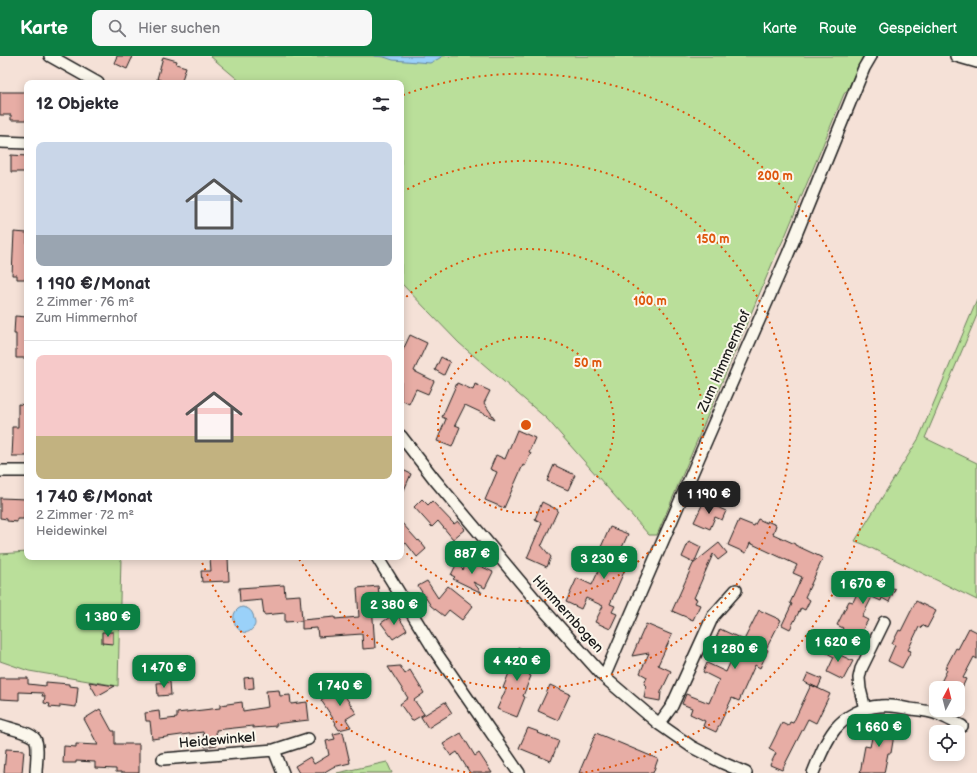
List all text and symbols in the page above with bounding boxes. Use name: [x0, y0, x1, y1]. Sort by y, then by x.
search box: [92, 10, 372, 46]
text: Karte: [20, 17, 68, 40]
icon: search: [106, 17, 128, 39]
text: Hier suchen: [138, 19, 220, 38]
text: Karte: [763, 20, 797, 37]
text: Route: [819, 20, 857, 37]
text: Gespeichert: [879, 20, 957, 37]
icon: filters: [370, 93, 392, 115]
text: 12 Objekte: [36, 94, 119, 114]
icon: home: [178, 168, 250, 240]
text: 200 m: [757, 169, 793, 184]
text: 150 m: [697, 232, 729, 247]
text: 1 190 €/Monat: [36, 274, 150, 294]
text: 2 Zimmer · 76 m²: [36, 294, 134, 310]
text: 100 m: [633, 294, 667, 309]
street label: Zum Himmernhof: [694, 307, 754, 415]
text: Zum Himmernhof: [36, 310, 138, 326]
text: 50 m: [574, 356, 602, 371]
icon: home: [178, 381, 250, 453]
centre of rings: [519, 418, 533, 432]
pin: 1 190 €: [672, 481, 746, 515]
text: 1 190 €: [687, 486, 731, 502]
text: 1 740 €/Monat: [36, 487, 153, 507]
text: 2 Zimmer · 72 m²: [36, 507, 134, 523]
text: Heidewinkel: [36, 523, 107, 539]
pin: 887 €: [444, 541, 500, 575]
text: 887 €: [454, 546, 490, 562]
pin: 3 230 €: [567, 546, 641, 580]
text: 3 230 €: [580, 551, 628, 567]
pin: 1 670 €: [826, 571, 900, 605]
street label: Himmernbogen: [529, 572, 607, 656]
text: 1 670 €: [840, 576, 886, 592]
pin: 2 380 €: [357, 592, 431, 626]
text: 2 380 €: [370, 597, 418, 613]
pin: 1 380 €: [71, 604, 145, 638]
text: 1 380 €: [85, 609, 131, 625]
pin: 1 620 €: [801, 629, 875, 663]
text: 1 620 €: [815, 634, 861, 650]
pin: 1 280 €: [698, 636, 772, 670]
text: 1 280 €: [712, 641, 758, 657]
pin: 4 420 €: [480, 648, 554, 682]
text: 4 420 €: [493, 653, 541, 669]
pin: 1 470 €: [127, 655, 201, 689]
text: 1 470 €: [141, 660, 187, 676]
pin: 1 740 €: [303, 673, 377, 707]
text: 1 740 €: [317, 678, 363, 694]
north arrow: [929, 681, 965, 717]
map controls: [929, 681, 965, 761]
pin: 1 660 €: [842, 714, 916, 748]
text: 1 660 €: [856, 719, 902, 735]
button: locate: [929, 725, 965, 761]
street label: Heidewinkel: [178, 728, 256, 752]

